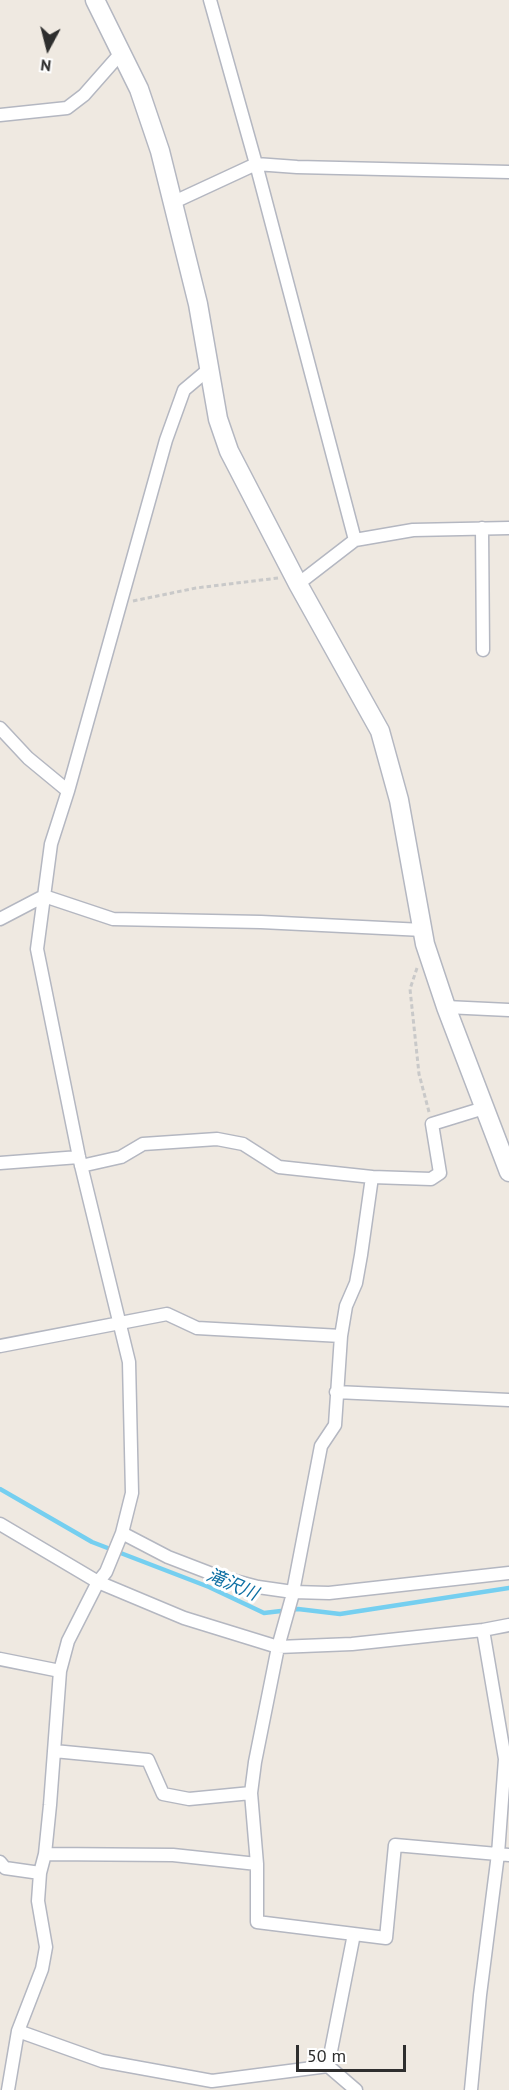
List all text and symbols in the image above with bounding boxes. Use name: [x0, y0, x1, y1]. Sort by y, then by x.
north arrow: [18, 18, 78, 78]
text: N: [39, 55, 52, 76]
water label: 滝沢川: [203, 1565, 261, 1605]
scale bar: [299, 2033, 408, 2071]
text: 50 m: [307, 2044, 346, 2067]

